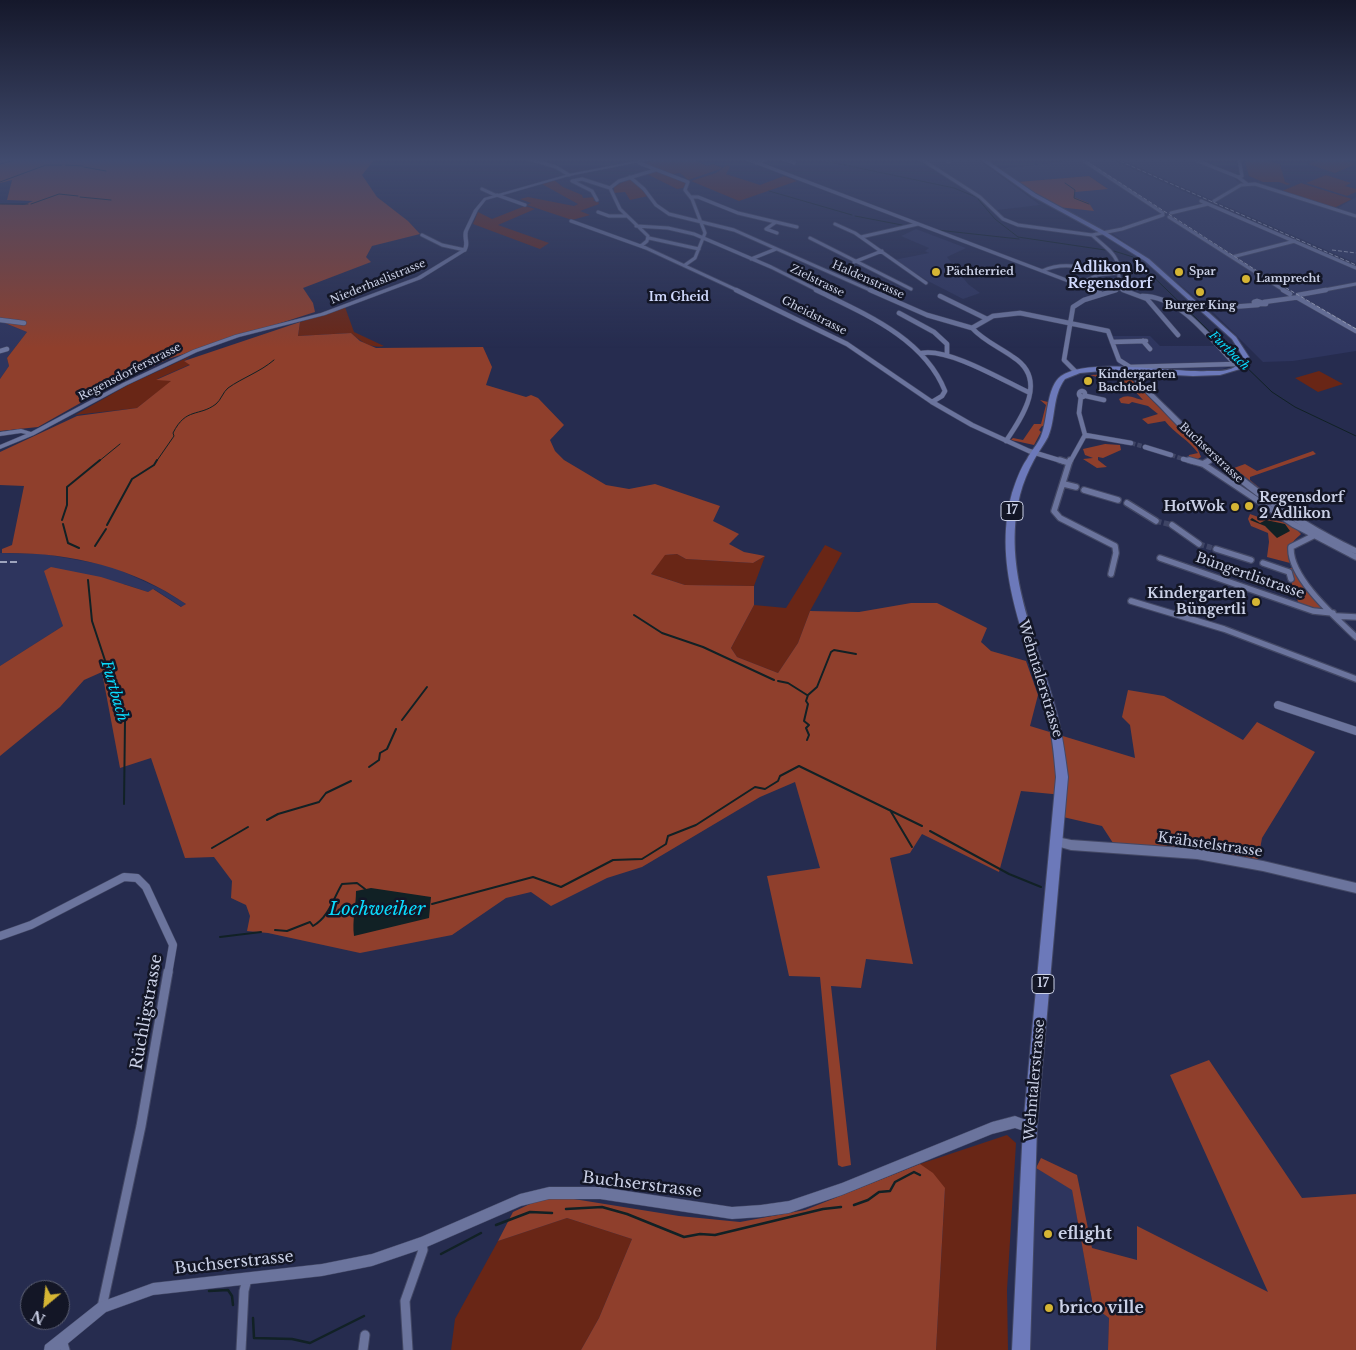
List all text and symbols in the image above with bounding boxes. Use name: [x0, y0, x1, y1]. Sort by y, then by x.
street label: Niederhaslistrasse: [328, 257, 428, 307]
street label: Haldenstrasse: [830, 258, 906, 302]
district label: Adlikon b. Regensdorf: [1068, 260, 1152, 292]
street label: Zielstrasse: [788, 262, 846, 300]
place label: Pächterried: [946, 265, 1014, 279]
place label: Spar: [1189, 265, 1216, 279]
marker: Pächterried: [930, 266, 942, 278]
marker: Spar: [1173, 266, 1185, 278]
place label: Lamprecht: [1256, 272, 1321, 286]
marker: Lamprecht: [1240, 273, 1252, 285]
marker: Burger King: [1194, 286, 1206, 298]
district label: Im Gheid: [649, 291, 709, 305]
street label: Gheidstrasse: [779, 294, 849, 338]
place label: Burger King: [1164, 299, 1236, 313]
water label: Furtbach: [1206, 328, 1252, 374]
street label: Regensdorferstrasse: [77, 340, 183, 404]
place label: Kindergarten Bachtobel: [1098, 368, 1176, 394]
marker: Kindergarten Bachtobel: [1082, 375, 1094, 387]
street label: Buchserstrasse: [1176, 420, 1246, 486]
place label: Regensdorf 2 Adlikon: [1259, 490, 1344, 522]
place label: HotWok: [1163, 499, 1225, 515]
marker: Regensdorf 2 Adlikon: [1243, 500, 1255, 512]
marker: HotWok: [1229, 501, 1241, 513]
road number: 17: [1001, 502, 1023, 520]
street label: Büngertlistrasse: [1193, 549, 1307, 603]
place label: Kindergarten Büngertli: [1147, 586, 1246, 618]
marker: Kindergarten Büngertli: [1250, 596, 1262, 608]
street label: Wehntalerstrasse: [1014, 618, 1066, 740]
water label: Furtbach: [97, 658, 131, 724]
street label: Krähstelstrasse: [1156, 829, 1264, 861]
water label: Lochweiher: [329, 899, 425, 921]
street label: Rüchligstrasse: [127, 953, 167, 1071]
road number: 17: [1032, 974, 1054, 994]
street label: Wehntalerstrasse: [1021, 1019, 1049, 1141]
street label: Buchserstrasse: [581, 1168, 703, 1202]
place label: eflight: [1058, 1224, 1112, 1244]
marker: eflight: [1042, 1228, 1054, 1240]
street label: Buchserstrasse: [173, 1247, 295, 1279]
north arrow: [20, 1280, 70, 1330]
place label: brico ville: [1059, 1298, 1144, 1318]
marker: brico ville: [1043, 1302, 1055, 1314]
text: N: [28, 1306, 48, 1328]

